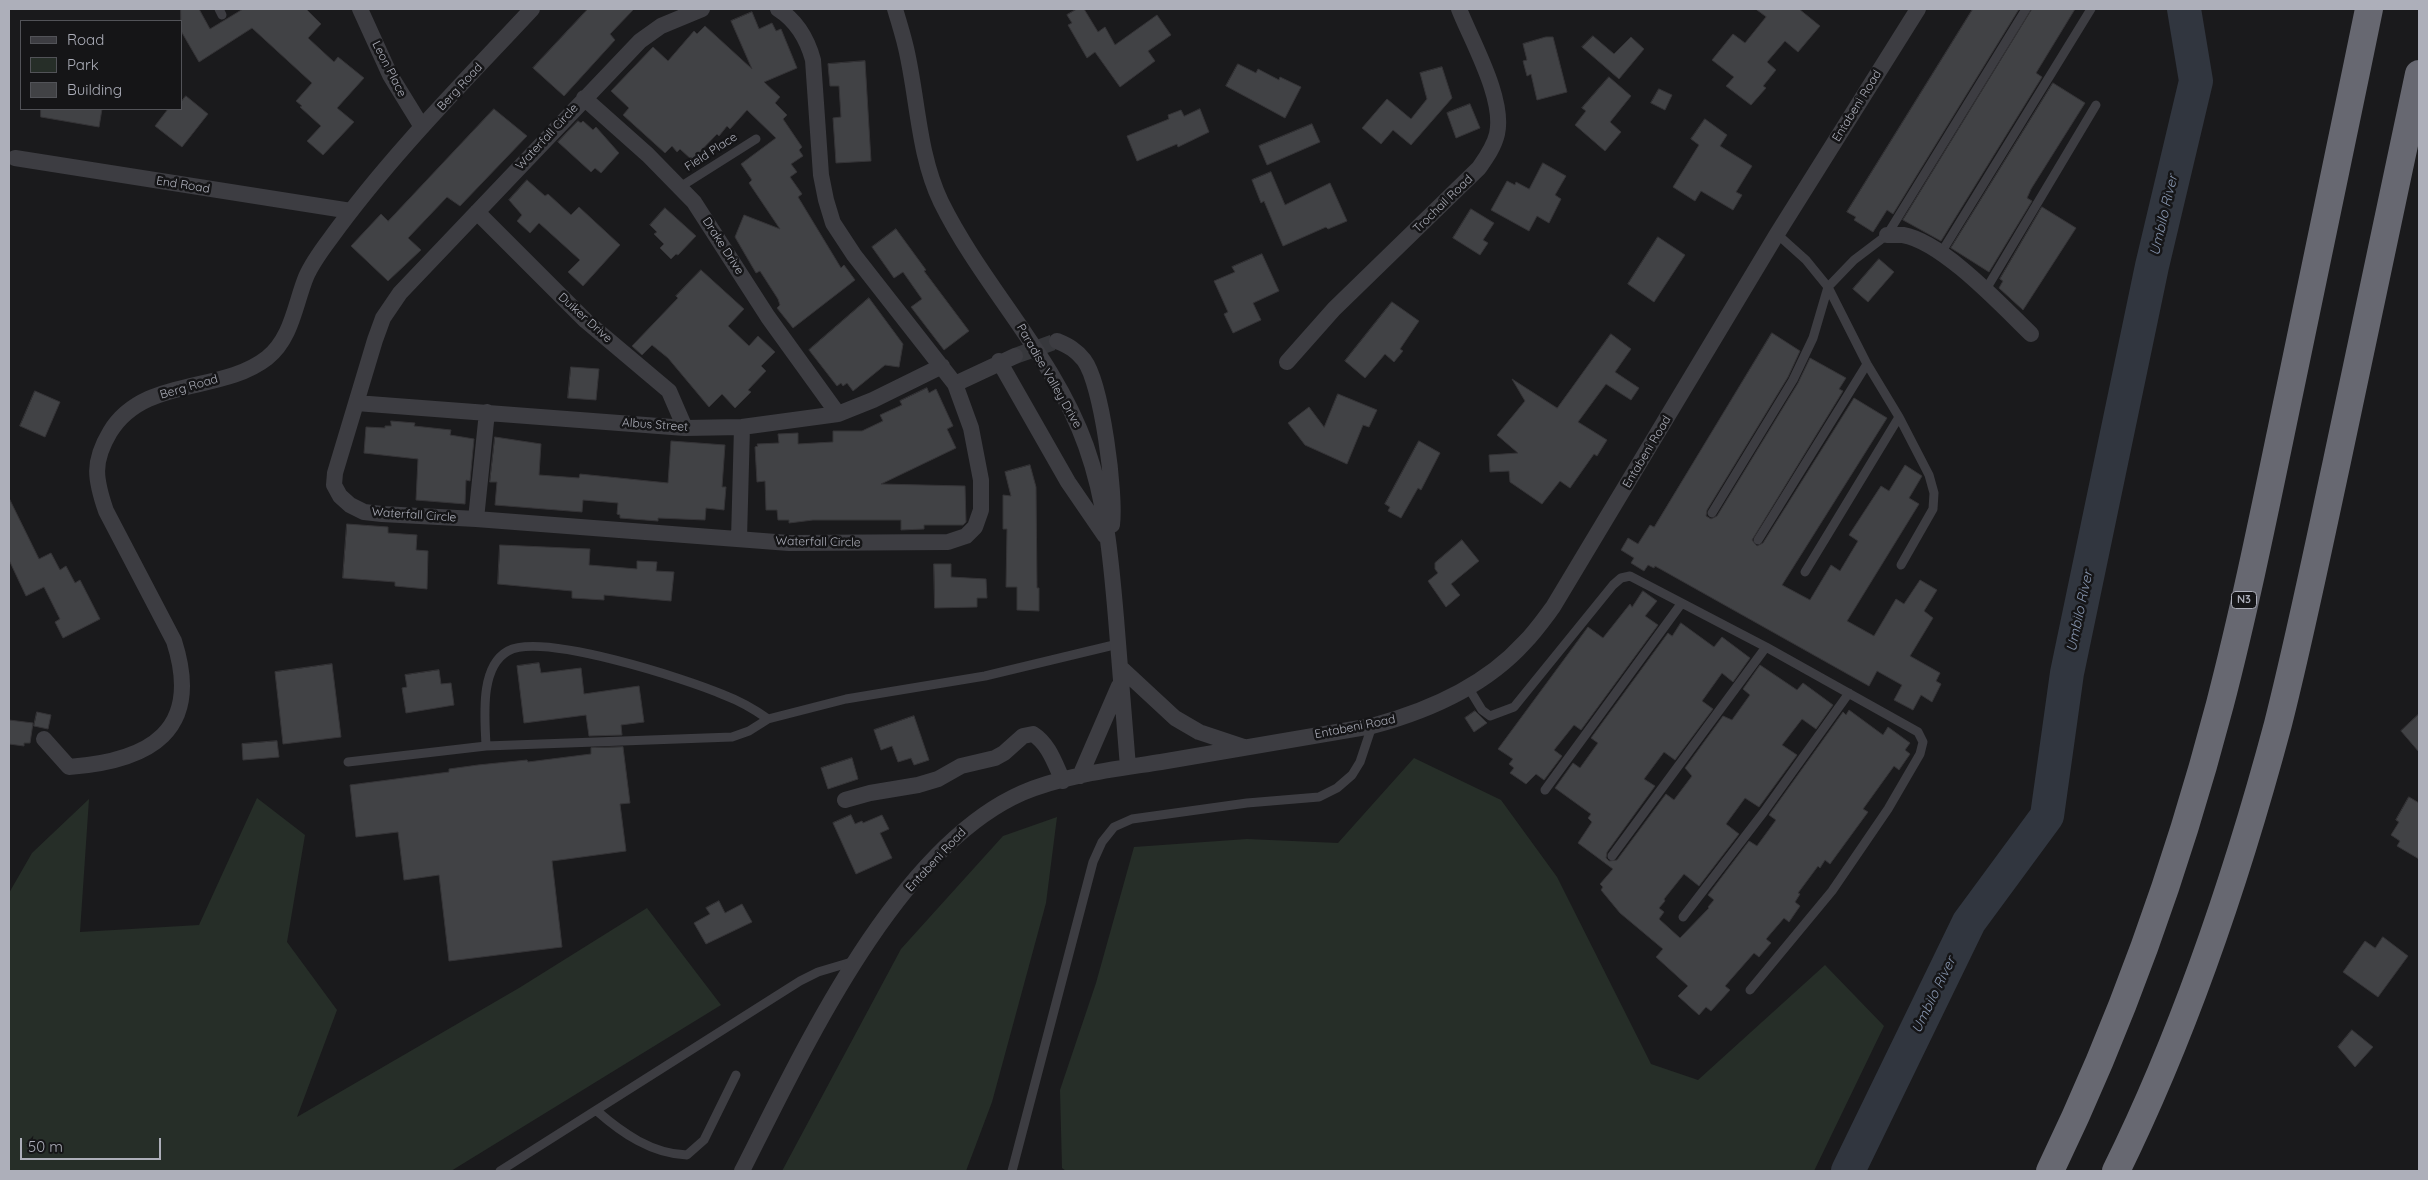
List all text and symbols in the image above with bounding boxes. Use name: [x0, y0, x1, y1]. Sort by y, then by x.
legend: [20, 20, 182, 110]
text: Road: [67, 30, 104, 49]
street label: Leon Place: [369, 39, 409, 99]
text: Park: [67, 55, 99, 74]
street label: Berg Road: [434, 60, 486, 114]
street label: Entabeni Road: [1829, 68, 1885, 144]
text: Building: [67, 80, 122, 99]
street label: Waterfall Circle: [513, 101, 581, 173]
street label: Field Place: [682, 130, 740, 174]
street label: Trochail Road: [1410, 172, 1476, 236]
water label: Umbilo River: [2147, 173, 2181, 257]
street label: End Road: [155, 174, 211, 196]
street label: Drake Drive: [699, 215, 747, 277]
street label: Duiker Drive: [555, 290, 615, 346]
street label: Paradise Valley Drive: [1013, 321, 1085, 431]
street label: Berg Road: [158, 372, 220, 402]
street label: Entabeni Road: [1620, 413, 1674, 491]
street label: Albus Street: [621, 416, 689, 434]
street label: Waterfall Circle: [371, 505, 457, 525]
street label: Waterfall Circle: [775, 534, 861, 550]
water label: Umbilo River: [2063, 569, 2097, 653]
road number: N3: [2232, 592, 2256, 608]
street label: Entabeni Road: [1314, 712, 1396, 742]
street label: Entabeni Road: [903, 825, 969, 895]
water label: Umbilo River: [1908, 954, 1960, 1036]
scale bar: [22, 1128, 164, 1160]
text: 50 m: [28, 1137, 63, 1156]

